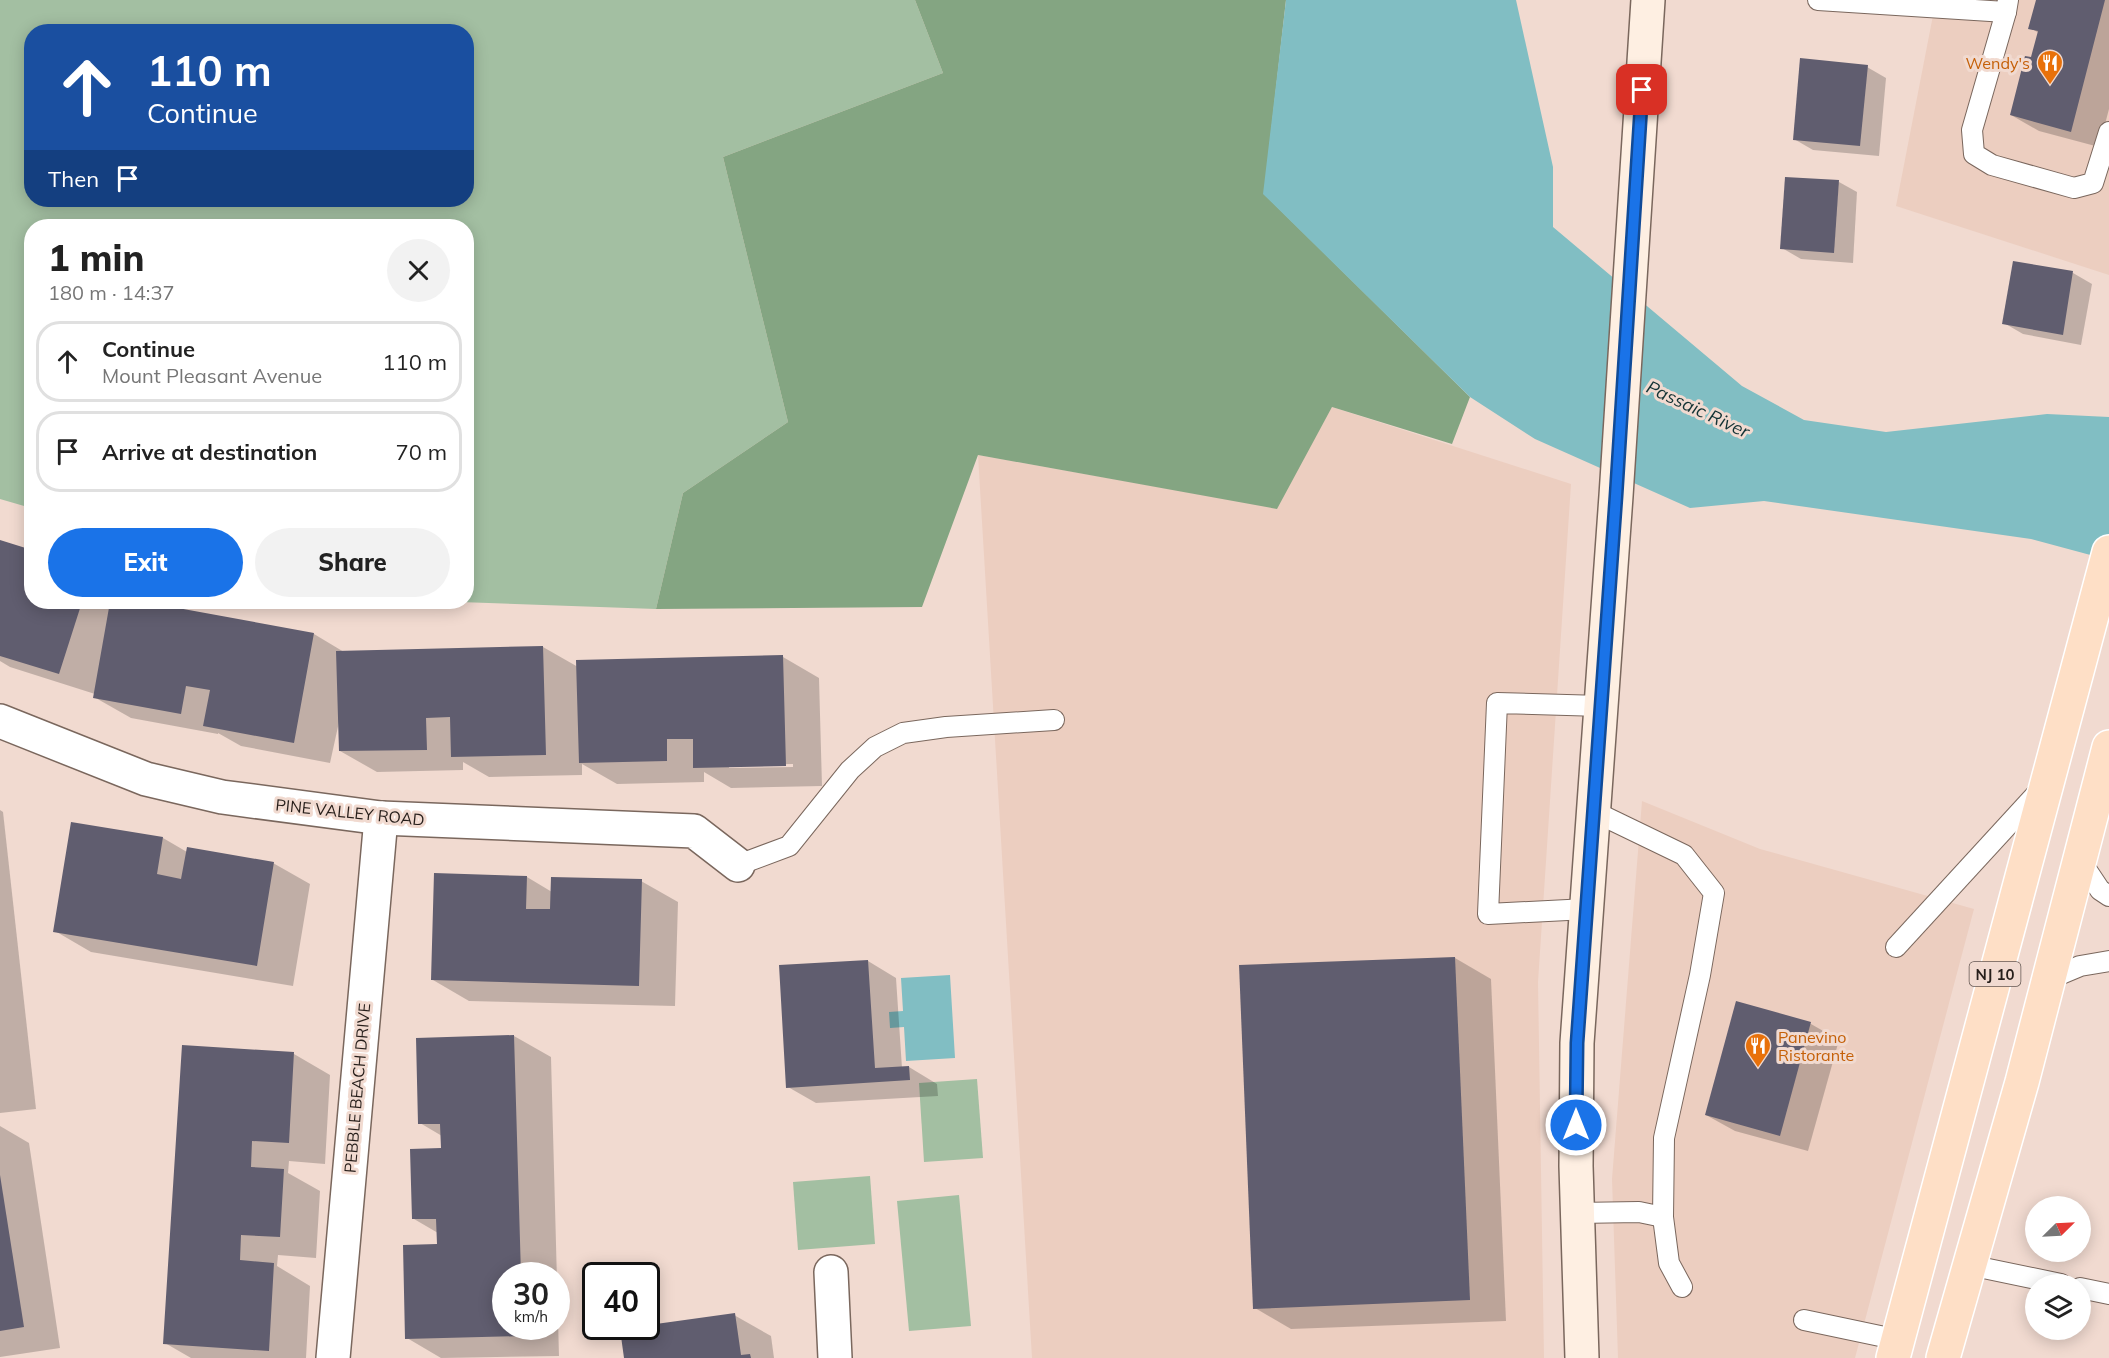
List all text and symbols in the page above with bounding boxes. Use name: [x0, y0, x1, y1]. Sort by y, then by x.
text: 110 m: [147, 44, 272, 97]
icon: ahead: [48, 48, 126, 126]
restaurant icon: Wendy's: [2035, 48, 2065, 86]
place label: Wendy's: [1965, 53, 2030, 73]
pin: [1616, 64, 1667, 115]
icon: arrive: [1625, 73, 1658, 106]
text: Continue: [147, 96, 258, 130]
icon: arrive: [111, 162, 144, 195]
text: Then: [48, 165, 99, 193]
text: 1 min: [48, 235, 144, 280]
button: close: [387, 239, 450, 302]
text: 180 m · 14:37: [48, 280, 174, 305]
text: Continue: [102, 335, 195, 363]
icon: ahead: [51, 345, 84, 378]
text: 110 m: [382, 348, 447, 376]
text: Mount Pleasant Avenue: [102, 363, 322, 388]
water label: Passaic River: [1643, 375, 1755, 444]
icon: arrive: [51, 435, 84, 468]
text: Arrive at destination: [102, 438, 317, 466]
text: 70 m: [396, 438, 447, 466]
button: Exit: [48, 528, 243, 597]
button: Share: [255, 528, 450, 597]
street label: PINE VALLEY ROAD: [275, 794, 425, 830]
road number: NJ 10: [1970, 962, 2020, 986]
street label: PEBBLE BEACH DRIVE: [340, 1002, 374, 1174]
place label: Panevino Ristorante: [1778, 1027, 1854, 1065]
restaurant icon: Panevino Ristorante: [1743, 1031, 1773, 1069]
position arrow: [1544, 1093, 1608, 1157]
north arrow: [2025, 1196, 2091, 1262]
map controls: [2025, 1196, 2091, 1340]
speed limit sign: 40: [582, 1262, 660, 1340]
button: layers: [2025, 1274, 2091, 1340]
text: 30: [513, 1275, 549, 1313]
text: km/h: [514, 1307, 548, 1326]

